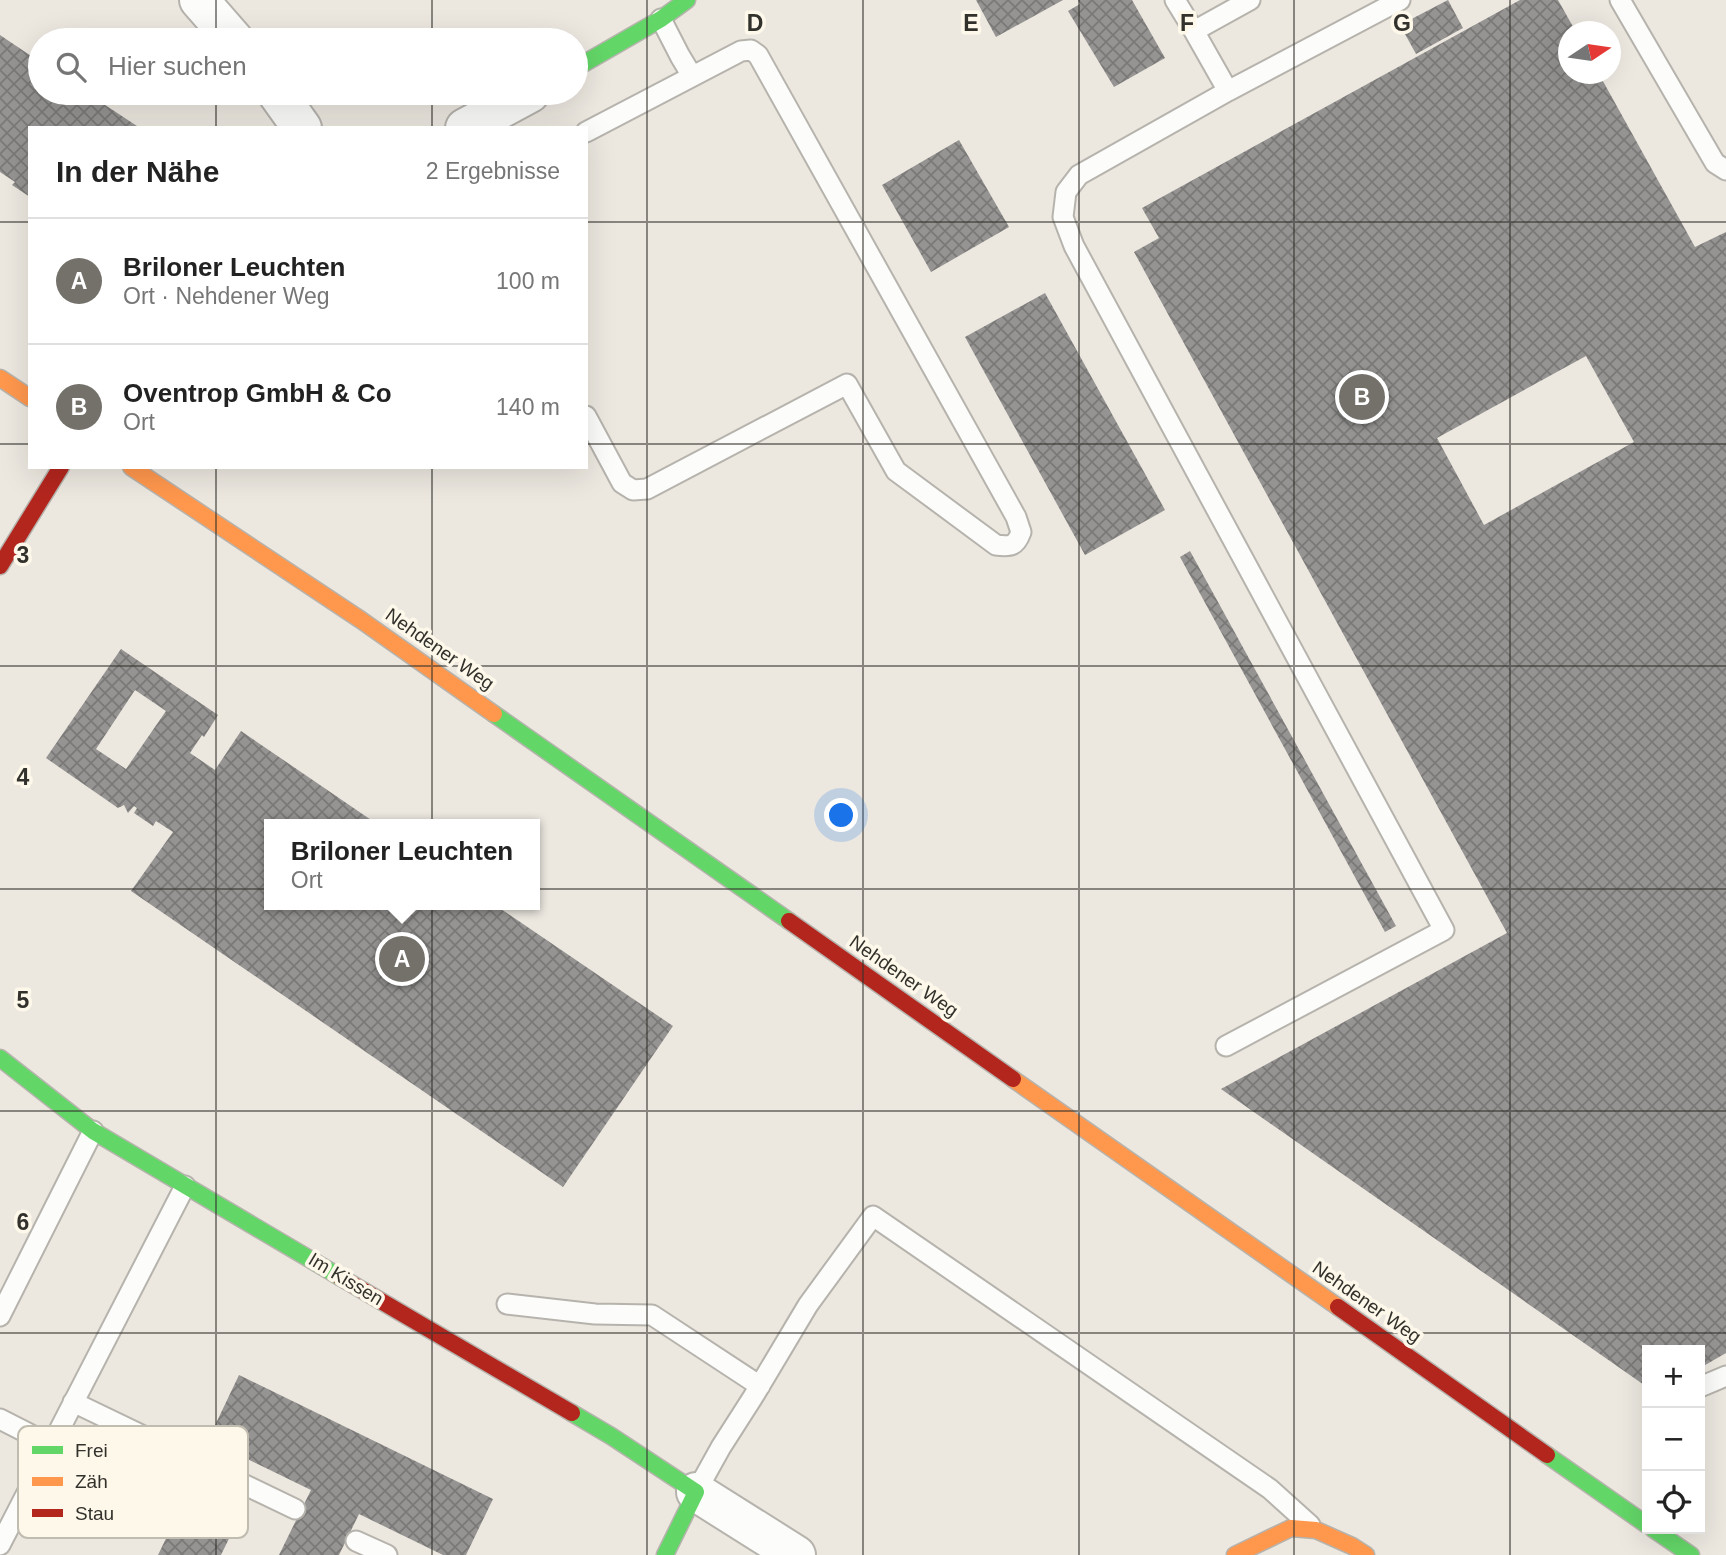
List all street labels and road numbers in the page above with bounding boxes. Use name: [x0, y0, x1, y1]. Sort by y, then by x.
street label: Nehdener Weg: [382, 604, 498, 694]
street label: Nehdener Weg: [846, 931, 962, 1021]
street label: Im Kissen: [305, 1249, 387, 1309]
street label: Nehdener Weg: [1309, 1257, 1425, 1347]

